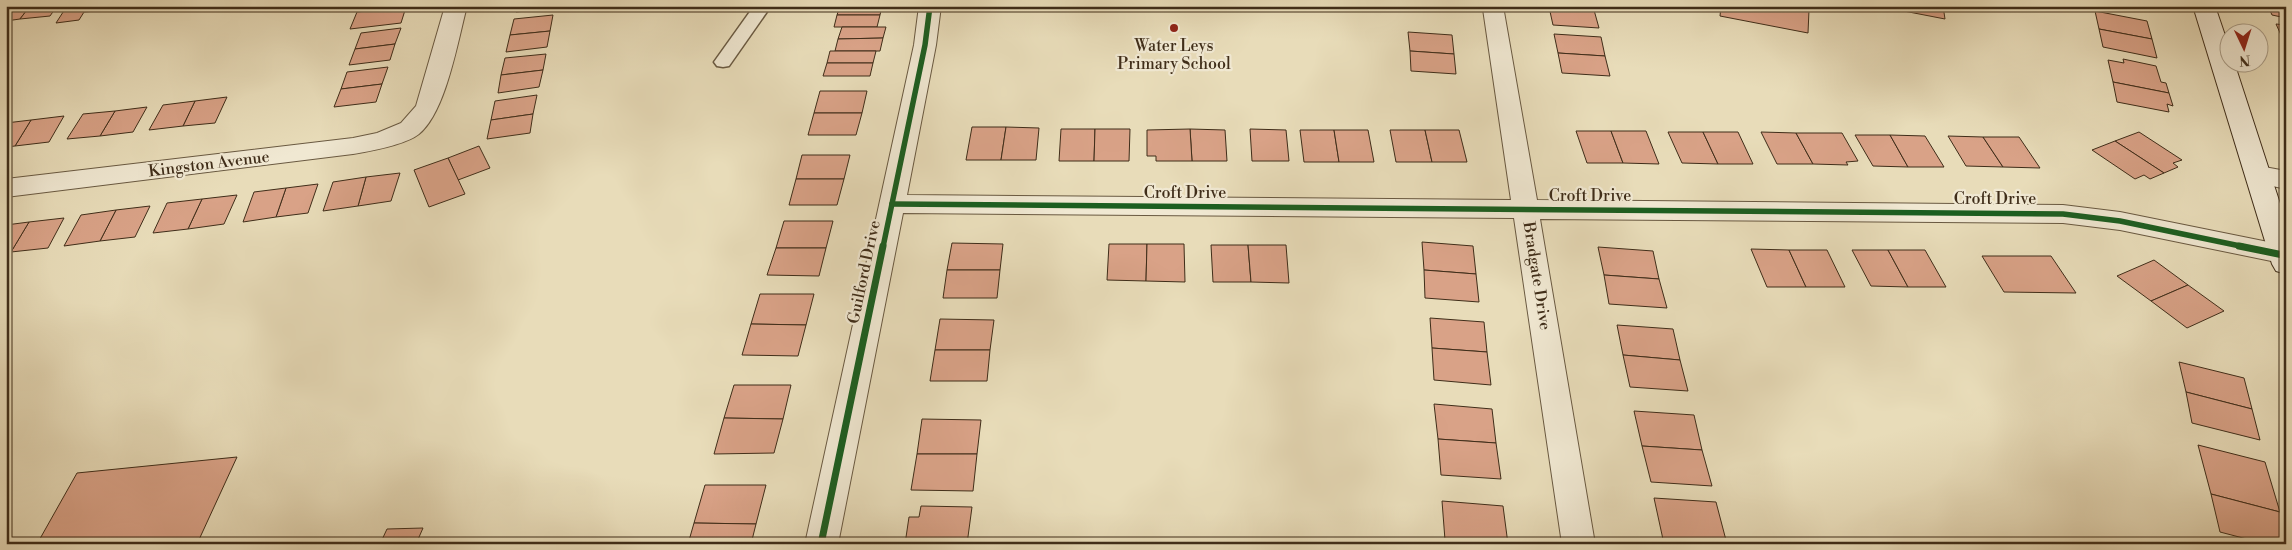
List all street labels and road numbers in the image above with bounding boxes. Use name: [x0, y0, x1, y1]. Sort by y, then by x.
street label: Kingston Avenue: [147, 147, 271, 181]
street label: Croft Drive: [1144, 183, 1226, 203]
street label: Croft Drive: [1549, 186, 1631, 206]
street label: Croft Drive: [1954, 189, 2036, 209]
street label: Guilford Drive: [843, 218, 885, 326]
street label: Bradgate Drive: [1518, 219, 1555, 332]

